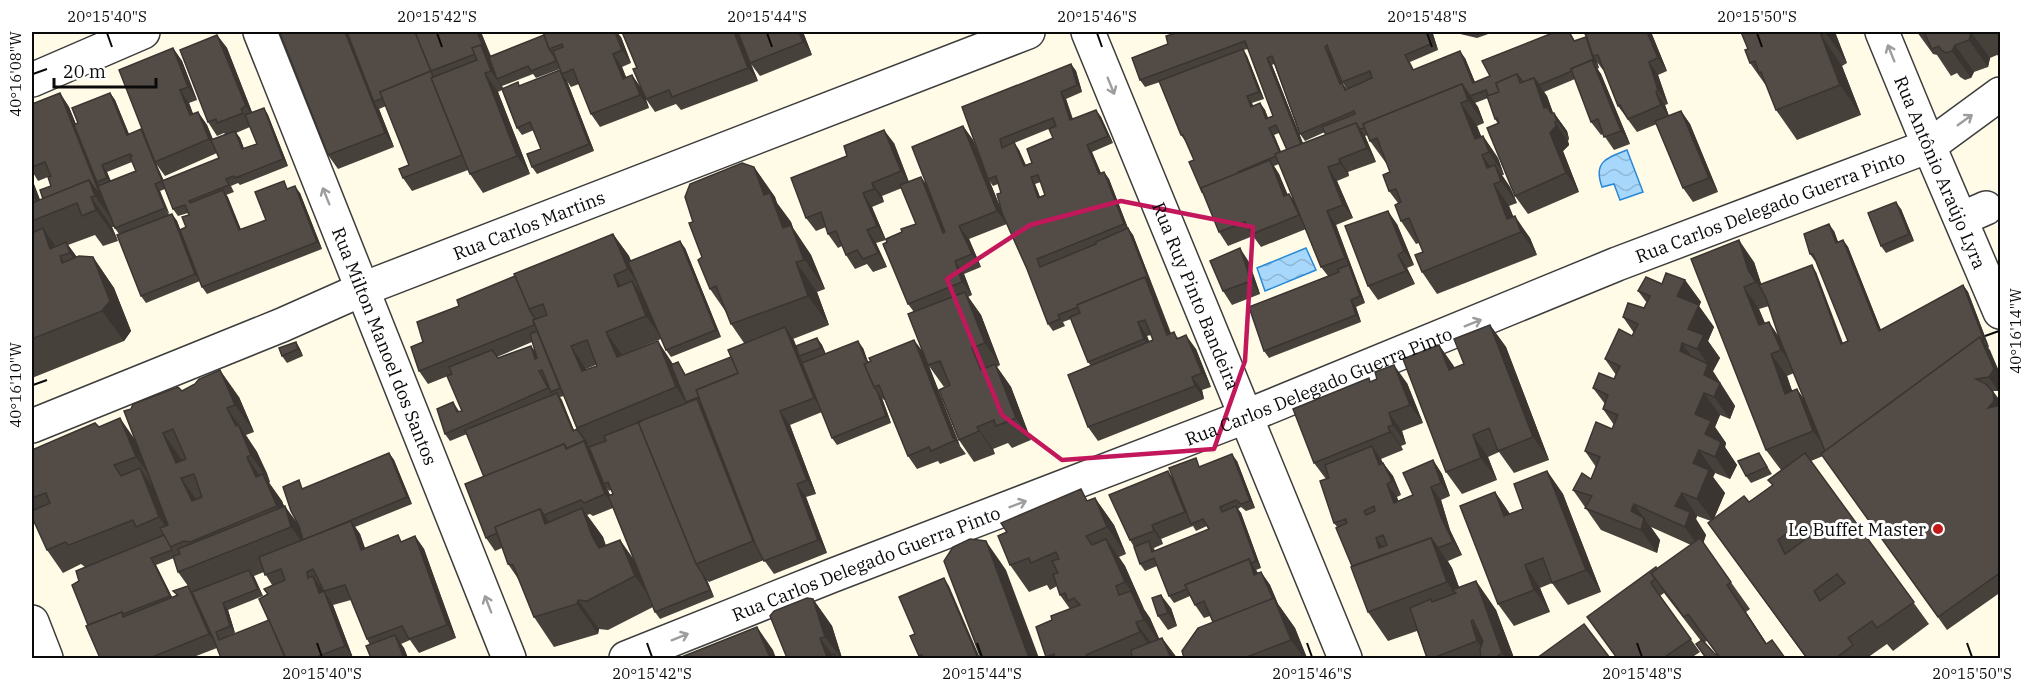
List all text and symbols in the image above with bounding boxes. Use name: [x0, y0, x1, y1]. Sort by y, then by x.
text: 20°15'40"S: [67, 7, 147, 26]
text: 20°15'42"S: [397, 7, 477, 26]
text: 20°15'44"S: [727, 7, 807, 26]
text: 20°15'46"S: [1057, 7, 1137, 26]
text: 20°15'48"S: [1387, 7, 1467, 26]
text: 20°15'50"S: [1717, 7, 1797, 26]
text: 40°16'08"W: [6, 31, 25, 117]
one-way arrow: [1885, 44, 1896, 62]
scale bar: [54, 51, 156, 89]
text: 20 m: [63, 60, 106, 83]
street label: Rua Antônio Araújo Lyra: [1890, 72, 1992, 273]
one-way arrow: [1106, 76, 1117, 94]
one-way arrow: [1956, 114, 1972, 126]
street label: Rua Carlos Delegado Guerra Pinto: [1632, 145, 1908, 268]
street label: Rua Carlos Martins: [450, 185, 608, 265]
one-way arrow: [320, 187, 331, 205]
street label: Rua Ruy Pinto Bandeira: [1147, 198, 1245, 393]
street label: Rua Milton Manoel dos Santos: [327, 224, 443, 468]
text: 40°16'14"W: [2006, 288, 2025, 374]
one-way arrow: [1463, 317, 1481, 328]
street label: Rua Carlos Delegado Guerra Pinto: [1182, 322, 1455, 450]
text: 40°16'10"W: [6, 342, 25, 428]
one-way arrow: [1008, 498, 1027, 509]
street label: Rua Carlos Delegado Guerra Pinto: [728, 501, 1003, 626]
place label: Le Buffet Master: [1788, 518, 1926, 541]
marker: Le Buffet Master: [1931, 522, 1945, 536]
one-way arrow: [481, 595, 492, 614]
one-way arrow: [671, 631, 689, 642]
text: 20°15'40"S: [282, 664, 362, 683]
text: 20°15'42"S: [612, 664, 692, 683]
text: 20°15'44"S: [942, 664, 1022, 683]
text: 20°15'46"S: [1272, 664, 1352, 683]
text: 20°15'48"S: [1602, 664, 1682, 683]
text: 20°15'50"S: [1932, 664, 2012, 683]

